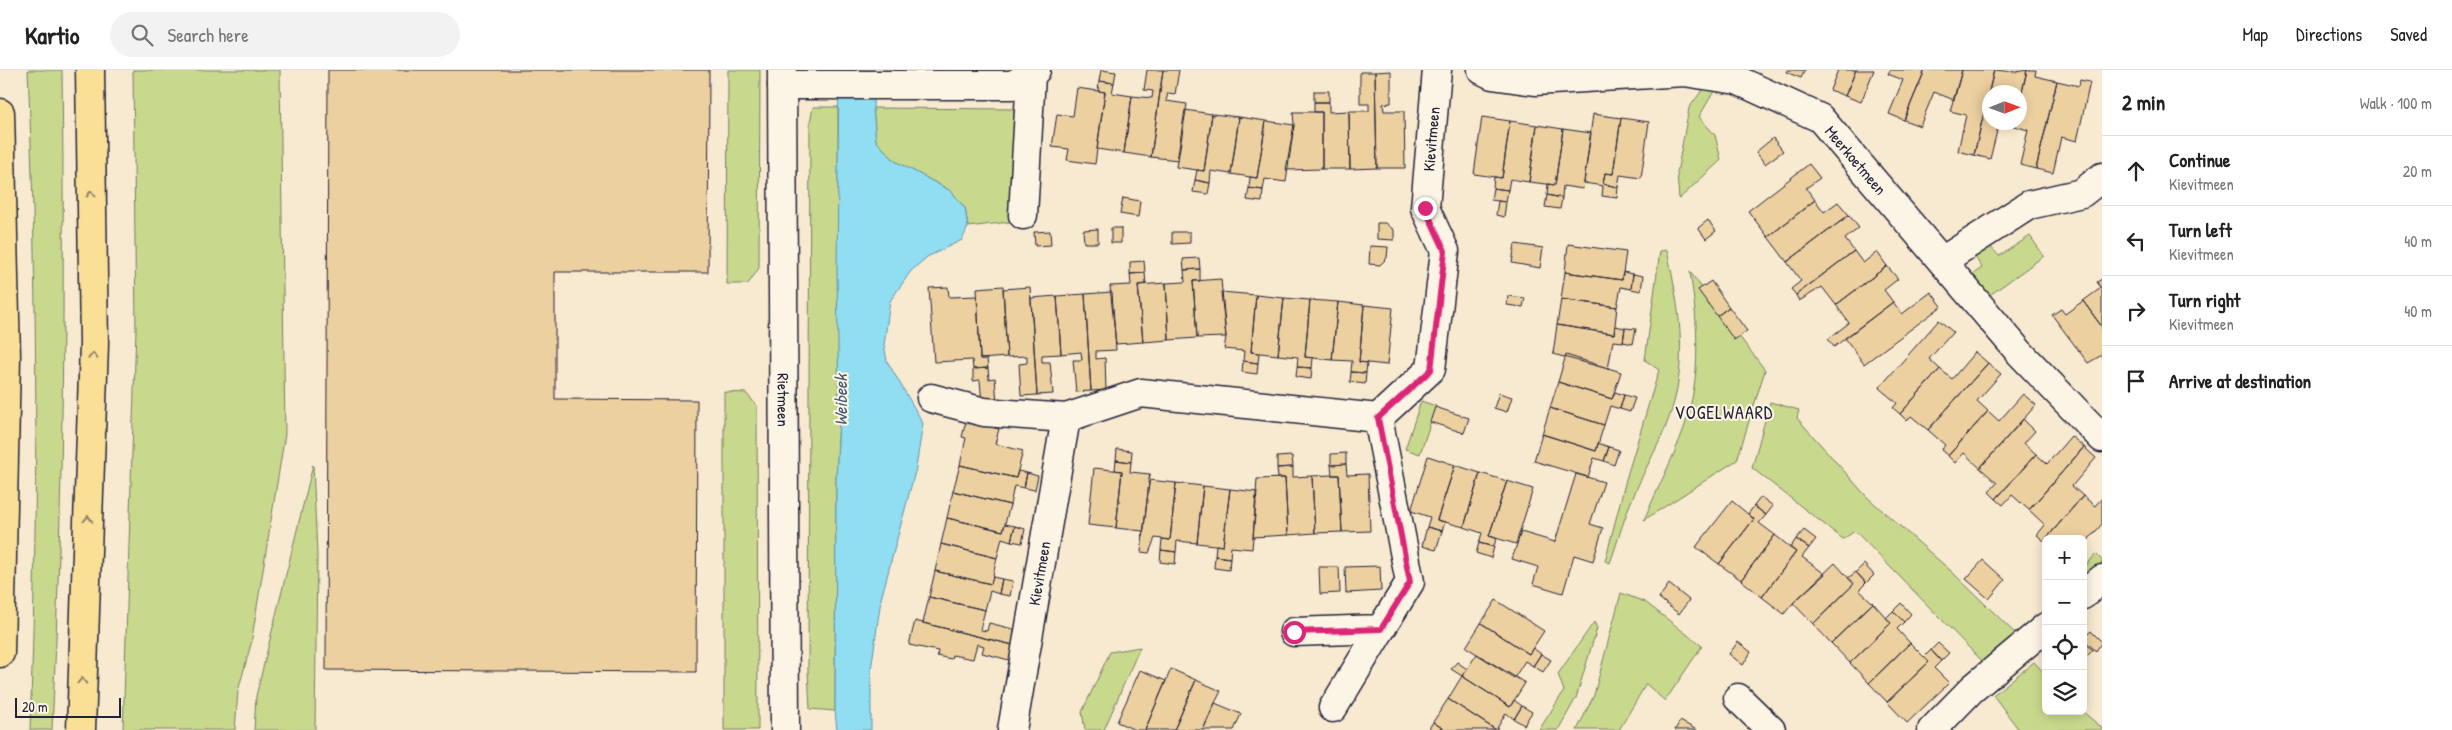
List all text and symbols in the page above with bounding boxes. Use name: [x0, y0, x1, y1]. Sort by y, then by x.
search box: [110, 12, 460, 57]
text: Kartio: [25, 19, 80, 51]
icon: search: [128, 21, 156, 49]
text: Search here: [168, 22, 249, 48]
text: Map: [2243, 22, 2268, 47]
text: Directions: [2296, 22, 2362, 47]
text: Saved: [2390, 22, 2427, 47]
north arrow: [1982, 85, 2027, 130]
text: 2 min: [2122, 88, 2165, 117]
text: Walk · 100 m: [2360, 92, 2432, 114]
street label: Kievitmeen: [1417, 106, 1445, 172]
street label: Meerkoetmeen: [1820, 121, 1892, 199]
text: Continue: [2169, 147, 2230, 173]
icon: ahead: [2122, 157, 2150, 185]
text: 20 m: [2403, 160, 2432, 182]
text: Kievitmeen: [2169, 173, 2234, 195]
one-way arrow: [86, 190, 97, 198]
route end: [1414, 197, 1437, 220]
text: Turn left: [2169, 217, 2232, 243]
icon: left: [2122, 227, 2150, 255]
text: 40 m: [2404, 230, 2432, 252]
text: Kievitmeen: [2169, 243, 2234, 265]
text: Turn right: [2169, 287, 2240, 313]
icon: right: [2122, 297, 2150, 325]
text: 40 m: [2404, 300, 2432, 322]
text: Kievitmeen: [2169, 313, 2234, 335]
one-way arrow: [88, 352, 99, 360]
icon: arrive: [2122, 367, 2150, 395]
text: Arrive at destination: [2169, 368, 2311, 394]
street label: Rietmeen: [772, 373, 795, 427]
water label: Weibeek: [828, 373, 853, 426]
district label: VOGELWAARD: [1675, 400, 1773, 425]
one-way arrow: [82, 515, 93, 523]
map controls: [2042, 535, 2087, 715]
button: +: [2042, 535, 2087, 580]
street label: Kievitmeen: [1023, 540, 1055, 607]
button: −: [2042, 580, 2087, 625]
route start: [1283, 621, 1306, 644]
button: locate: [2042, 625, 2087, 670]
button: layers: [2042, 670, 2087, 715]
one-way arrow: [77, 677, 88, 685]
scale bar: [15, 695, 121, 718]
text: 20 m: [22, 697, 48, 716]

